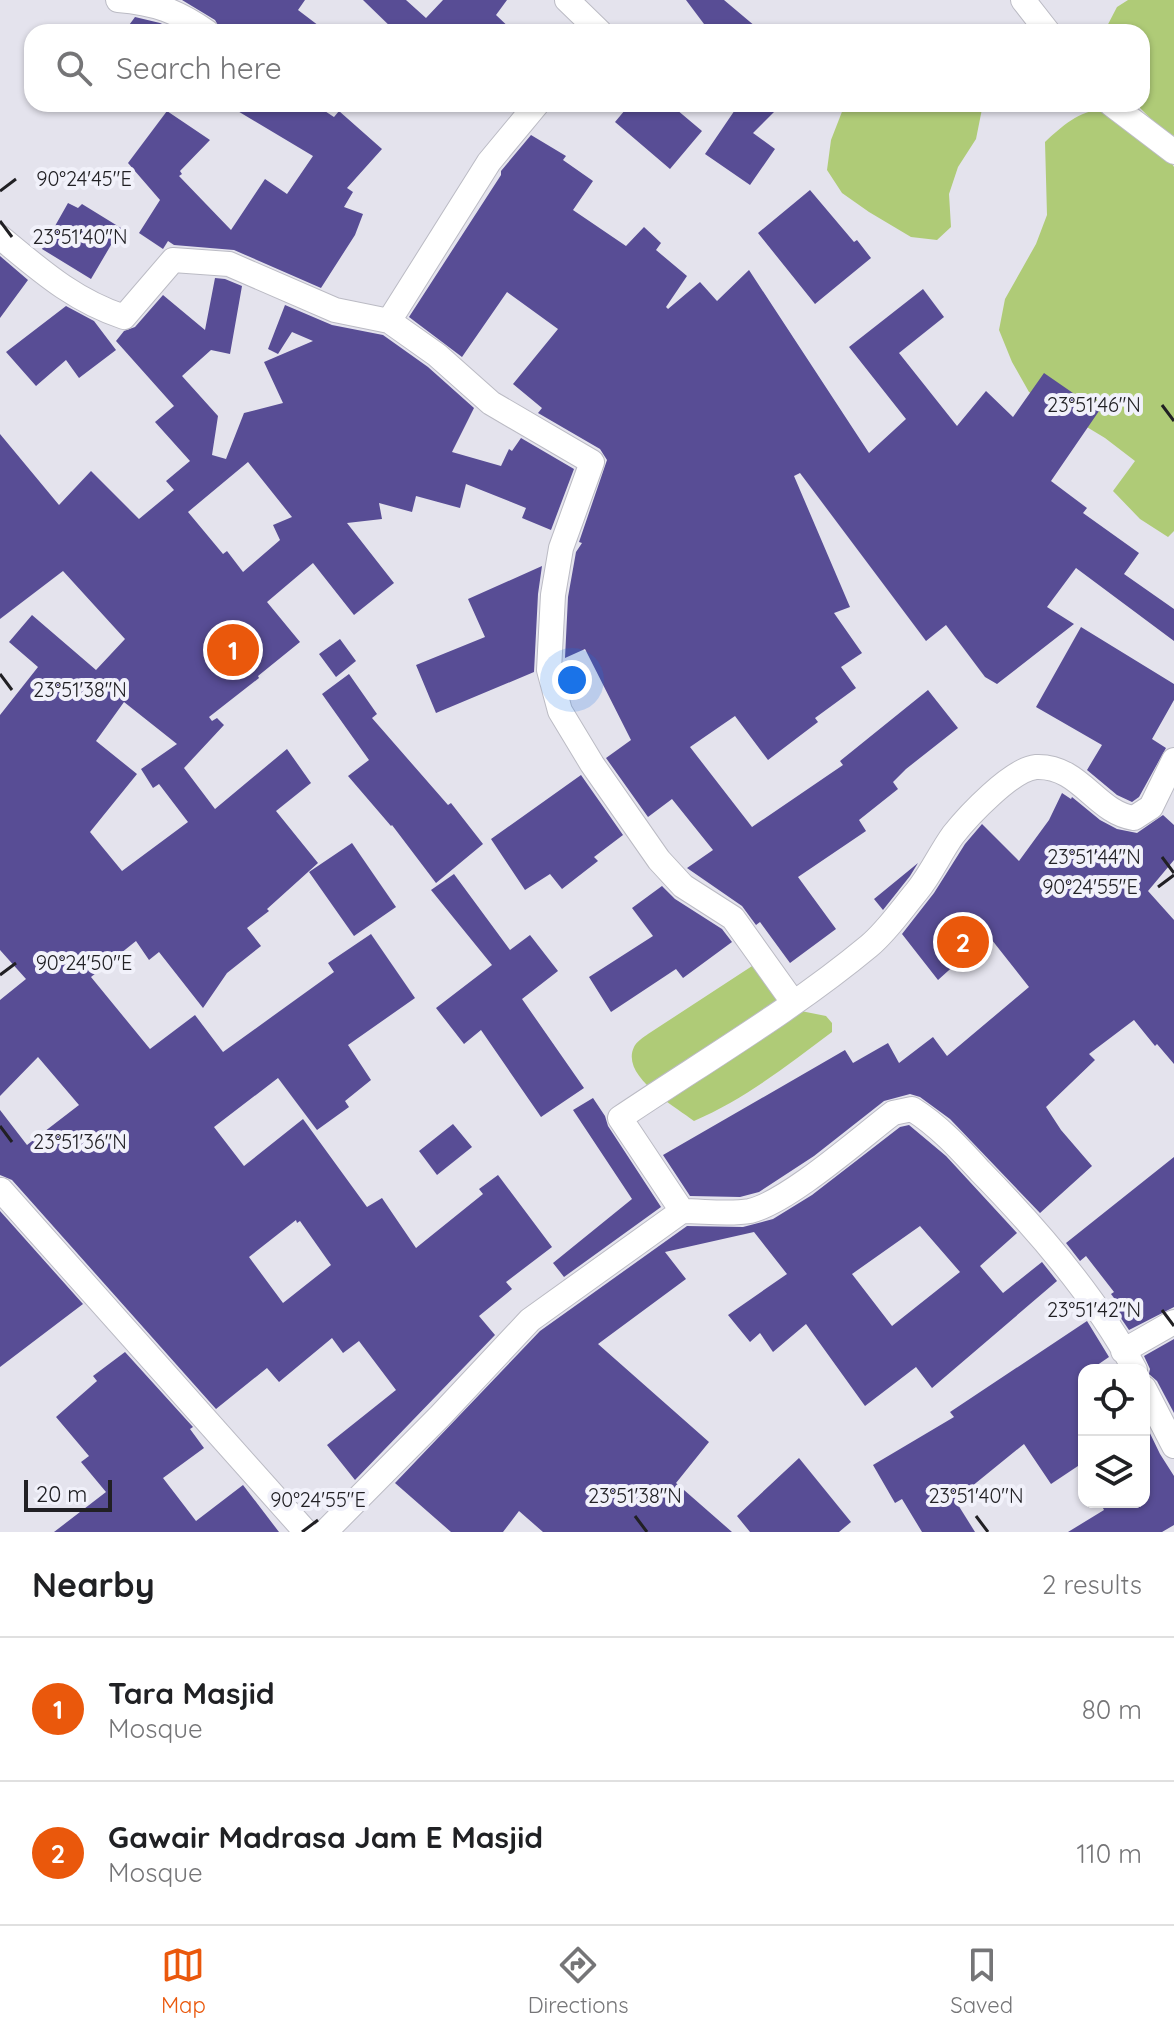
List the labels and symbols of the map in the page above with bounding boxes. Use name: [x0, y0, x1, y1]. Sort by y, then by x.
text: 90°24'45"E: [36, 166, 132, 191]
text: 23°51'40"N: [32, 224, 128, 249]
text: 23°51'46"N: [1047, 392, 1141, 417]
pin: 1: [207, 620, 259, 680]
your location: [552, 660, 592, 700]
text: 23°51'38"N: [33, 677, 127, 702]
text: 23°51'44"N: [1047, 844, 1141, 869]
text: 90°24'55"E: [1042, 874, 1138, 899]
pin: 2: [937, 912, 989, 972]
text: 90°24'50"E: [36, 950, 132, 975]
text: 23°51'36"N: [33, 1129, 127, 1154]
text: 23°51'42"N: [1047, 1297, 1141, 1322]
scale bar: [24, 1476, 112, 1512]
text: 23°51'38"N: [588, 1483, 682, 1508]
text: 23°51'40"N: [928, 1483, 1024, 1508]
text: 90°24'55"E: [270, 1487, 366, 1512]

